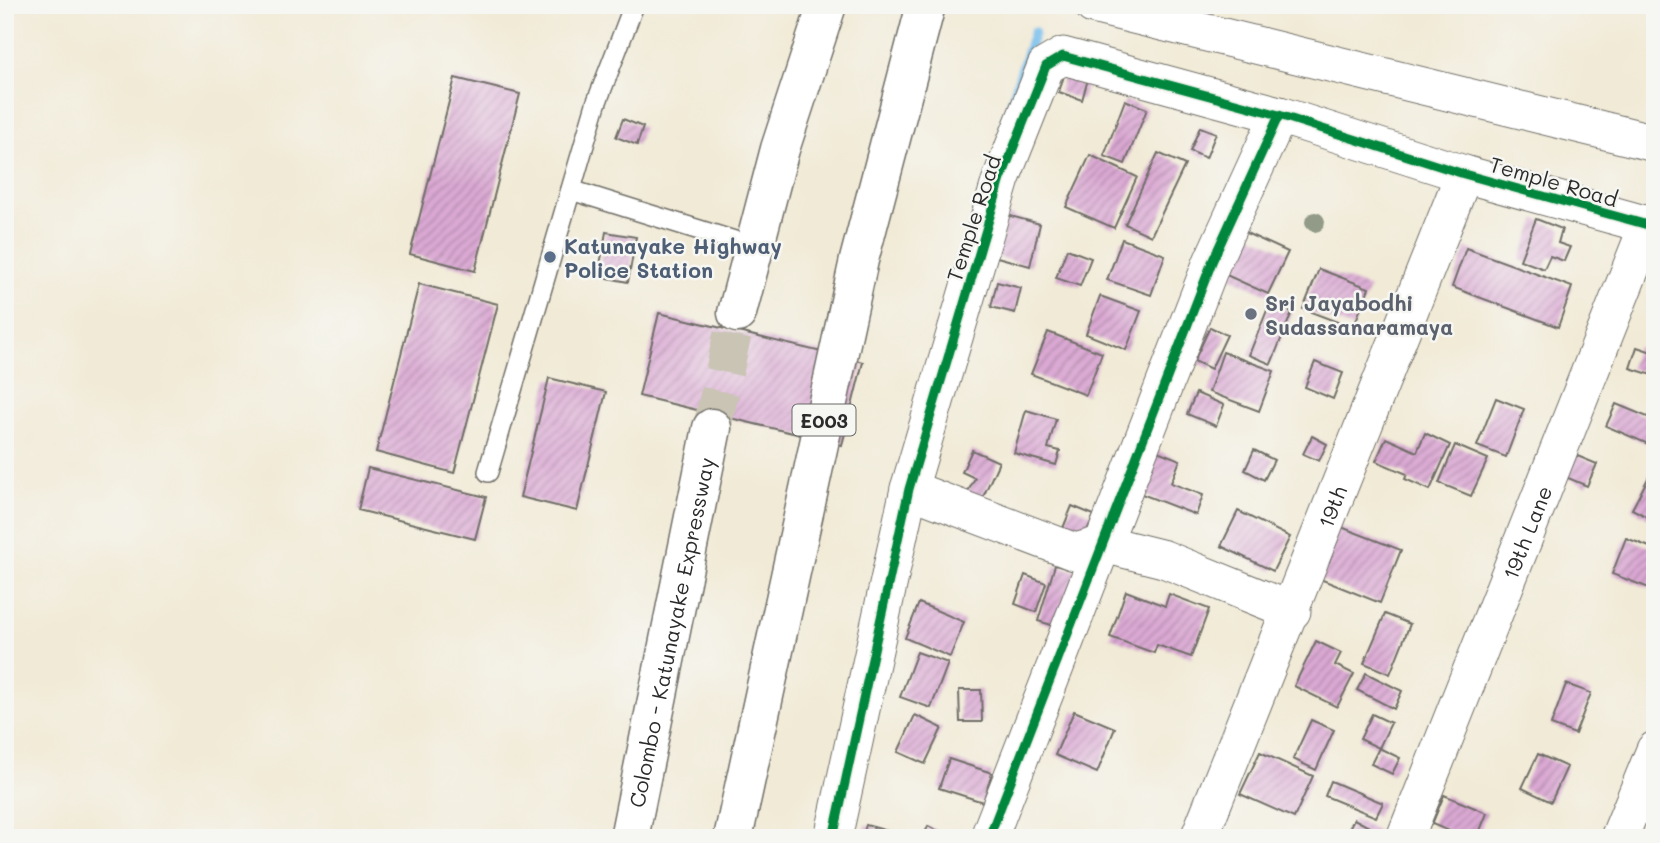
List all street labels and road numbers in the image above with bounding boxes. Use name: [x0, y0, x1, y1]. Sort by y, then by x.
street label: Temple Road: [1487, 150, 1621, 212]
street label: Temple Road: [940, 151, 1006, 285]
road number: E003: [792, 404, 856, 436]
street label: Colombo - Katunayake Expressway: [622, 455, 719, 810]
street label: 19th: [1311, 481, 1352, 531]
street label: 19th Lane: [1496, 481, 1557, 583]

